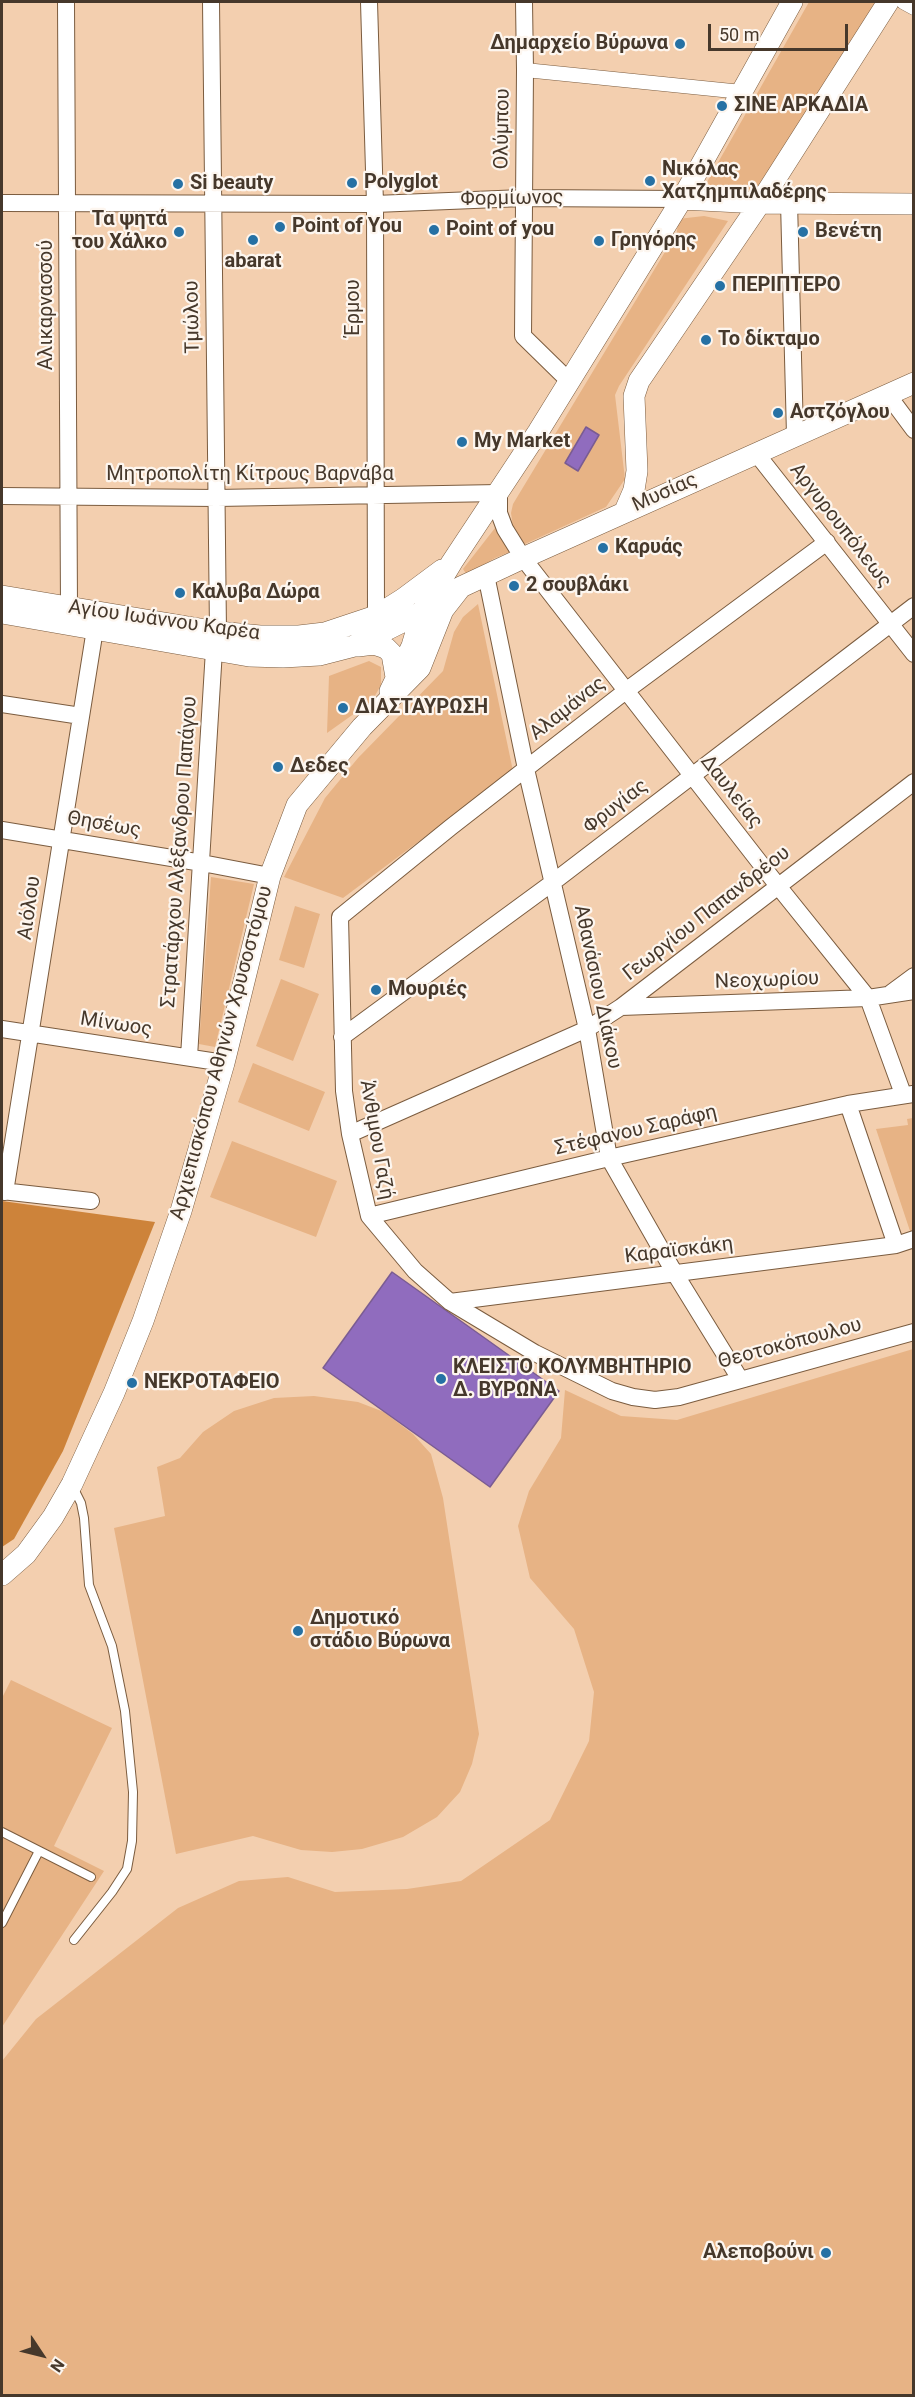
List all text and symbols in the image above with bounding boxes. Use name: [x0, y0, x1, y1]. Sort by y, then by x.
scale bar: [711, 12, 850, 50]
text: 50 m: [719, 24, 759, 45]
place label: Δημαρχείο Βύρωνα: [490, 32, 668, 56]
marker: Δημαρχείο Βύρωνα: [673, 37, 687, 51]
street label: Ολύμπου: [490, 88, 516, 170]
place label: ΣΙΝΕ ΑΡΚΑΔΙΑ: [734, 94, 868, 118]
marker: ΣΙΝΕ ΑΡΚΑΔΙΑ: [715, 99, 729, 113]
place label: Νικόλας Χατζημπιλαδέρης: [662, 158, 827, 205]
place label: Polyglot: [364, 171, 438, 195]
place label: Si beauty: [190, 172, 273, 196]
marker: Νικόλας Χατζημπιλαδέρης: [643, 174, 657, 188]
marker: Polyglot: [345, 176, 359, 190]
marker: Si beauty: [171, 177, 185, 191]
street label: Φορμίωνος: [460, 186, 564, 212]
place label: Τα ψητά του Χάλκο: [72, 208, 167, 255]
place label: Point of You: [292, 215, 402, 239]
place label: Point of you: [446, 218, 554, 242]
marker: Point of You: [273, 220, 287, 234]
place label: Βενέτη: [815, 220, 882, 244]
marker: Point of you: [427, 223, 441, 237]
marker: Τα ψητά του Χάλκο: [172, 225, 186, 239]
marker: Βενέτη: [796, 225, 810, 239]
place label: Γρηγόρης: [611, 229, 696, 253]
marker: abarat: [246, 233, 260, 247]
marker: Γρηγόρης: [592, 234, 606, 248]
street label: Αλικαρνασσού: [35, 240, 59, 370]
place label: abarat: [224, 250, 282, 274]
place label: ΠΕΡΙΠΤΕΡΟ: [732, 274, 841, 298]
street label: Έρμου: [342, 279, 366, 337]
marker: ΠΕΡΙΠΤΕΡΟ: [713, 279, 727, 293]
street label: Τμώλου: [180, 280, 206, 354]
place label: Το δίκταμο: [718, 328, 820, 352]
marker: Το δίκταμο: [699, 333, 713, 347]
place label: Αστζόγλου: [790, 401, 890, 425]
marker: Αστζόγλου: [771, 406, 785, 420]
place label: My Market: [474, 430, 570, 454]
marker: My Market: [455, 435, 469, 449]
street label: Αργυρουπόλεως: [784, 459, 896, 593]
street label: Μητροπολίτη Κίτρους Βαρνάβα: [106, 463, 394, 487]
street label: Μυσίας: [629, 468, 701, 518]
place label: Καρυάς: [615, 536, 682, 560]
marker: Καρυάς: [596, 541, 610, 555]
place label: 2 σουβλάκι: [526, 574, 629, 598]
marker: 2 σουβλάκι: [507, 579, 521, 593]
place label: Καλυβα Δώρα: [192, 581, 320, 605]
marker: Καλυβα Δώρα: [173, 586, 187, 600]
street label: Αγίου Ιωάννου Καρέα: [67, 596, 261, 646]
street label: Αλαμάνας: [525, 672, 611, 746]
street label: Στρατάρχου Αλέξανδρου Παπάγου: [157, 695, 203, 1009]
place label: ΔΙΑΣΤΑΥΡΩΣΗ: [355, 696, 488, 720]
marker: ΔΙΑΣΤΑΥΡΩΣΗ: [336, 701, 350, 715]
street label: Δαυλείας: [695, 750, 767, 834]
place label: Δεδες: [290, 755, 348, 779]
marker: Δεδες: [271, 760, 285, 774]
street label: Φρυγίας: [579, 774, 653, 840]
street label: Θησέως: [65, 807, 143, 843]
street label: Γεωργίου Παπανδρέου: [619, 841, 795, 987]
street label: Αιόλου: [14, 874, 46, 942]
street label: Αρχιεπισκόπου Αθηνών Χρυσοστόμου: [166, 883, 278, 1223]
street label: Αθανάσιου Διάκου: [568, 903, 626, 1071]
street label: Νεοχωρίου: [715, 967, 819, 995]
place label: Μουριές: [388, 978, 467, 1002]
marker: Μουριές: [369, 983, 383, 997]
street label: Μίνωος: [78, 1007, 154, 1043]
street label: Άνθιμου Γαζή: [354, 1078, 398, 1202]
street label: Στέφανου Σαράφη: [553, 1101, 719, 1161]
street label: Καραϊσκάκη: [623, 1232, 735, 1270]
street label: Θεοτοκόπουλου: [716, 1313, 864, 1375]
place label: ΚΛΕΙΣΤΟ ΚΟΛΥΜΒΗΤΗΡΙΟ Δ. ΒΥΡΩΝΑ: [453, 1356, 691, 1403]
place label: ΝΕΚΡΟΤΑΦΕΙΟ: [144, 1371, 280, 1395]
marker: ΚΛΕΙΣΤΟ ΚΟΛΥΜΒΗΤΗΡΙΟ Δ. ΒΥΡΩΝΑ: [434, 1372, 448, 1386]
marker: ΝΕΚΡΟΤΑΦΕΙΟ: [125, 1376, 139, 1390]
place label: Δημοτικό στάδιο Βύρωνα: [310, 1607, 450, 1654]
marker: Δημοτικό στάδιο Βύρωνα: [291, 1624, 305, 1638]
place label: Αλεποβούνι: [703, 2241, 814, 2265]
marker: Αλεποβούνι: [819, 2246, 833, 2260]
north arrow: [12, 2325, 72, 2385]
text: N: [46, 2356, 68, 2376]

